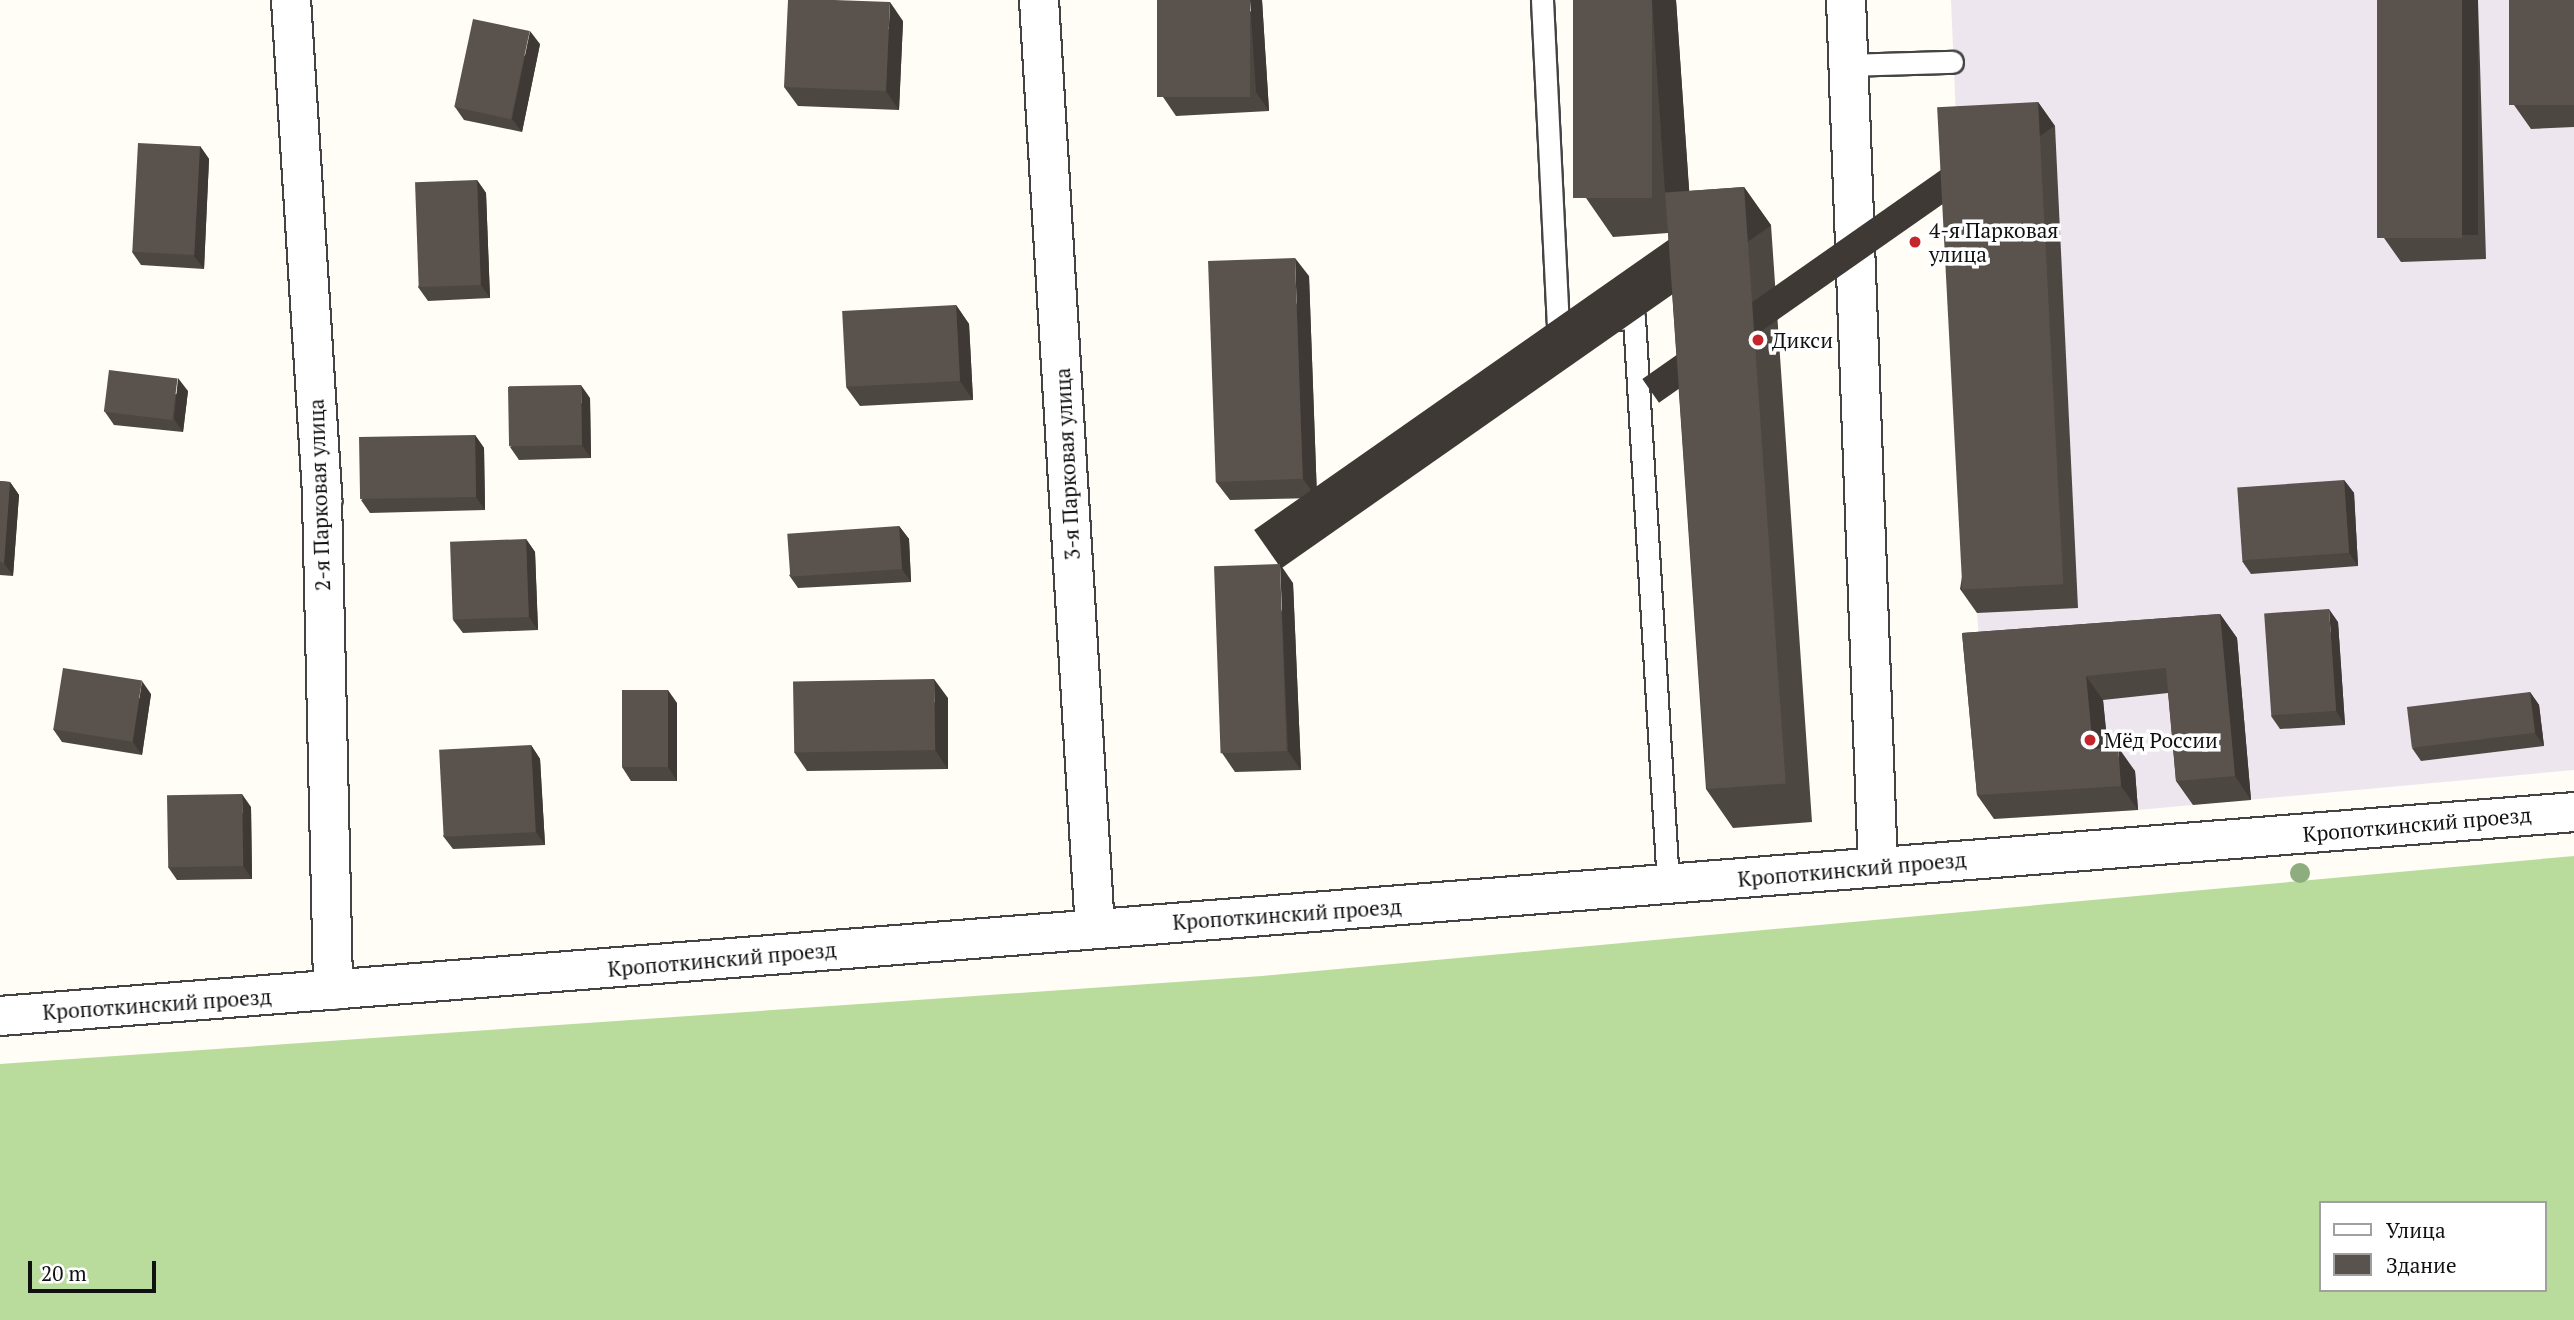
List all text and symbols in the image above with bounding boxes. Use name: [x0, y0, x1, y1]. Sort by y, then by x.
place label: 4-я Парковая улица: [1929, 217, 2058, 267]
marker: 4-я Парковая улица: [1907, 234, 1923, 250]
place label: Дикси: [1772, 327, 1833, 353]
marker: Дикси: [1750, 332, 1766, 348]
street label: 3-я Парковая улица: [1049, 367, 1085, 561]
street label: 2-я Парковая улица: [303, 398, 335, 592]
place label: Мёд России: [2104, 727, 2218, 753]
marker: Мёд России: [2082, 732, 2098, 748]
street label: Кропоткинский проезд: [2302, 801, 2532, 847]
street label: Кропоткинский проезд: [1737, 846, 1967, 892]
street label: Кропоткинский проезд: [1172, 893, 1402, 935]
street label: Кропоткинский проезд: [607, 936, 837, 982]
street label: Кропоткинский проезд: [42, 983, 272, 1025]
legend: [2318, 1201, 2546, 1292]
text: Улица: [2386, 1216, 2446, 1244]
scale bar: [32, 1246, 159, 1290]
text: Здание: [2386, 1251, 2457, 1279]
text: 20 m: [41, 1259, 87, 1287]

